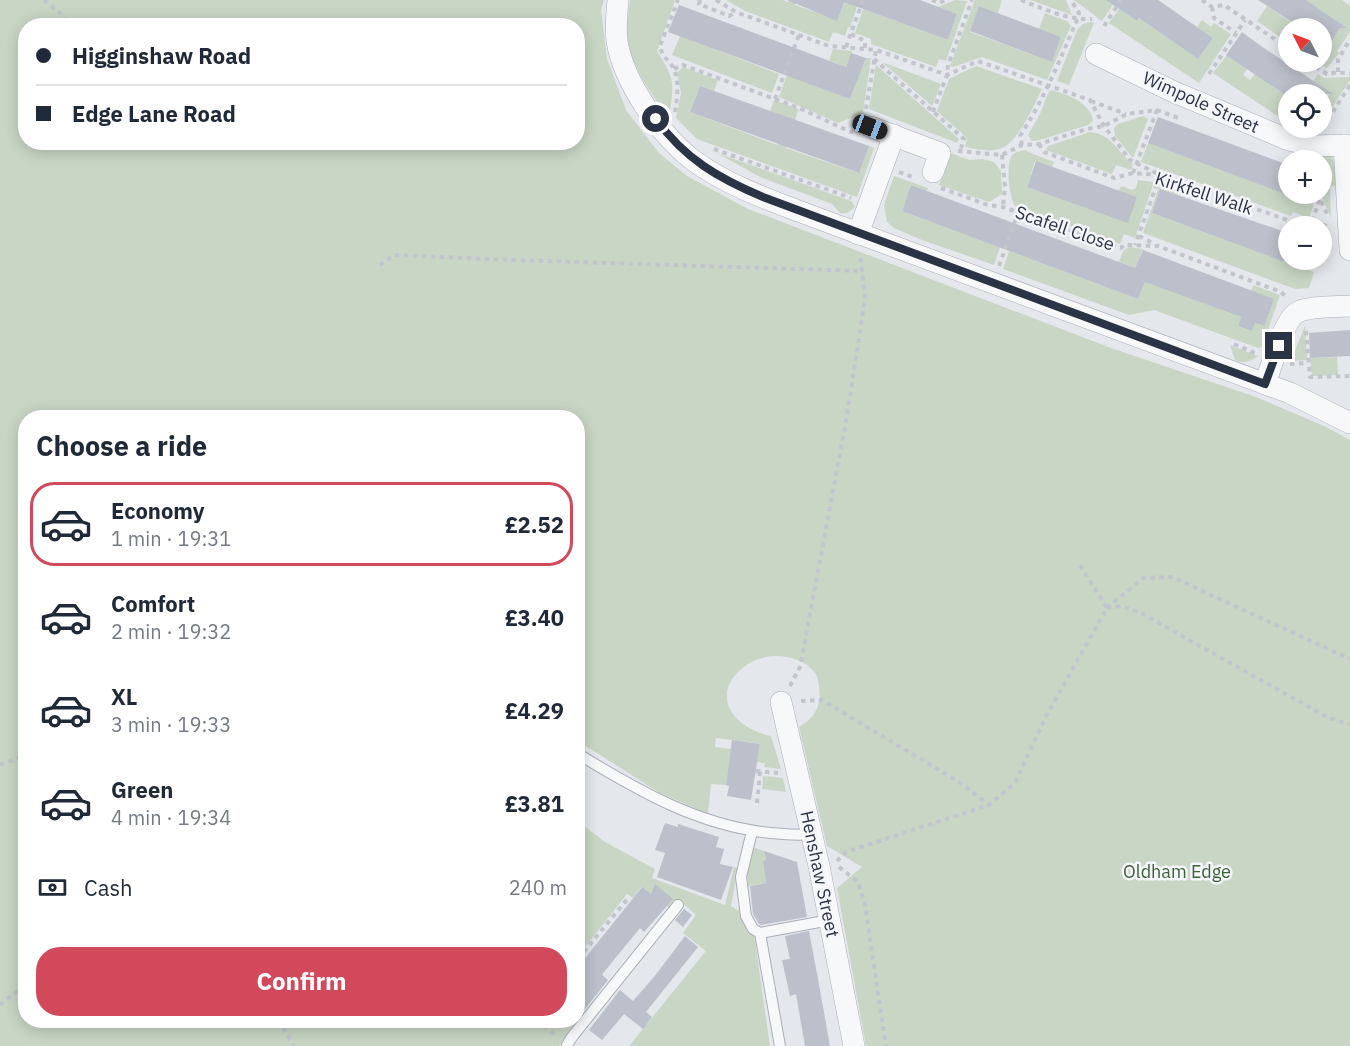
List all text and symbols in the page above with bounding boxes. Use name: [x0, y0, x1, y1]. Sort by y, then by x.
north arrow: [1278, 18, 1332, 72]
map controls: [1278, 18, 1332, 270]
text: Higginshaw Road: [72, 41, 251, 70]
street label: Wimpole Street: [1139, 66, 1263, 138]
button: locate: [1278, 84, 1332, 138]
text: Edge Lane Road: [72, 99, 236, 128]
route start: [642, 105, 669, 132]
car: [850, 112, 890, 142]
button: +: [1278, 150, 1332, 204]
street label: Kirkfell Walk: [1152, 166, 1256, 220]
street label: Scafell Close: [1012, 200, 1118, 256]
button: −: [1278, 216, 1332, 270]
route end: [1265, 332, 1292, 359]
text: Choose a ride: [36, 428, 207, 463]
text: Economy: [111, 496, 205, 525]
icon: car: [39, 497, 93, 551]
text: £2.52: [505, 510, 564, 539]
text: 1 min · 19:31: [111, 525, 231, 552]
text: Comfort: [111, 589, 195, 618]
icon: car: [39, 590, 93, 644]
text: £3.40: [505, 603, 564, 632]
text: 2 min · 19:32: [111, 618, 231, 645]
text: XL: [111, 682, 137, 711]
icon: car: [39, 683, 93, 737]
text: £4.29: [505, 696, 564, 725]
text: 3 min · 19:33: [111, 711, 231, 738]
text: Green: [111, 775, 173, 804]
icon: car: [39, 776, 93, 830]
text: £3.81: [505, 789, 564, 818]
text: 4 min · 19:34: [111, 804, 231, 831]
street label: Henshaw Street: [795, 809, 845, 939]
park label: Oldham Edge: [1123, 860, 1231, 883]
icon: cash: [36, 871, 69, 904]
text: Cash: [84, 873, 133, 902]
text: 240 m: [509, 874, 567, 901]
button: Confirm: [36, 947, 567, 1016]

